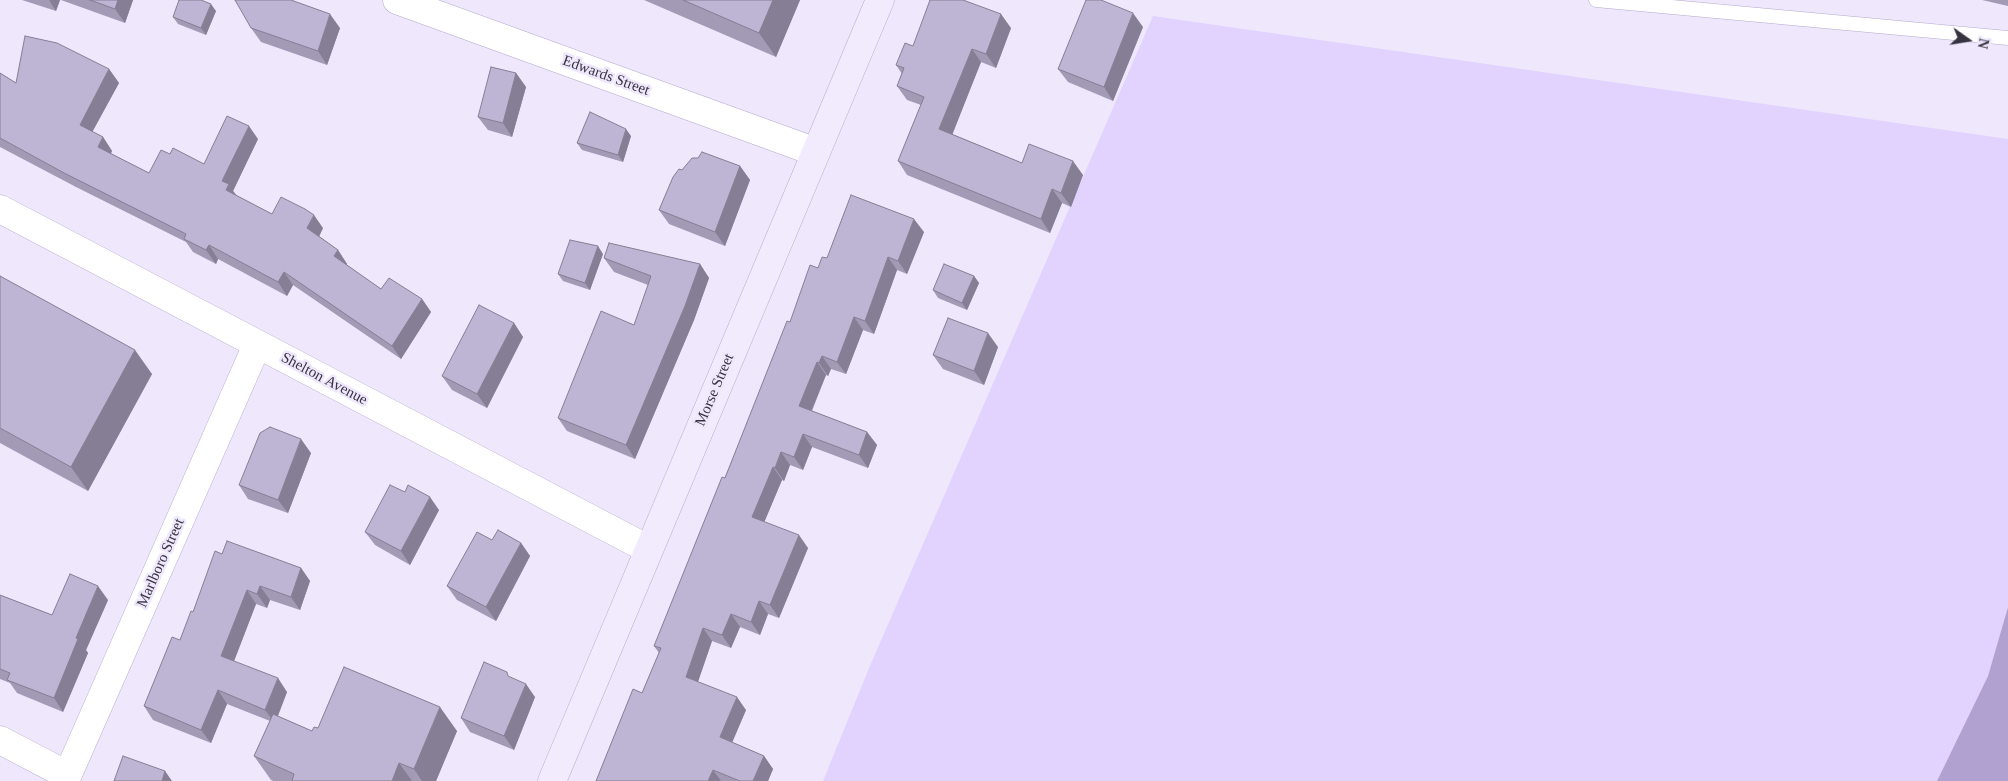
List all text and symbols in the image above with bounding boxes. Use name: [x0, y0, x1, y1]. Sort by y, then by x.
north arrow: [1943, 15, 1993, 65]
text: N: [1975, 37, 1992, 50]
street label: Edwards Street: [560, 52, 652, 100]
street label: Shelton Avenue: [278, 349, 370, 409]
street label: Morse Street: [692, 351, 738, 429]
street label: Marlboro Street: [133, 516, 189, 610]

